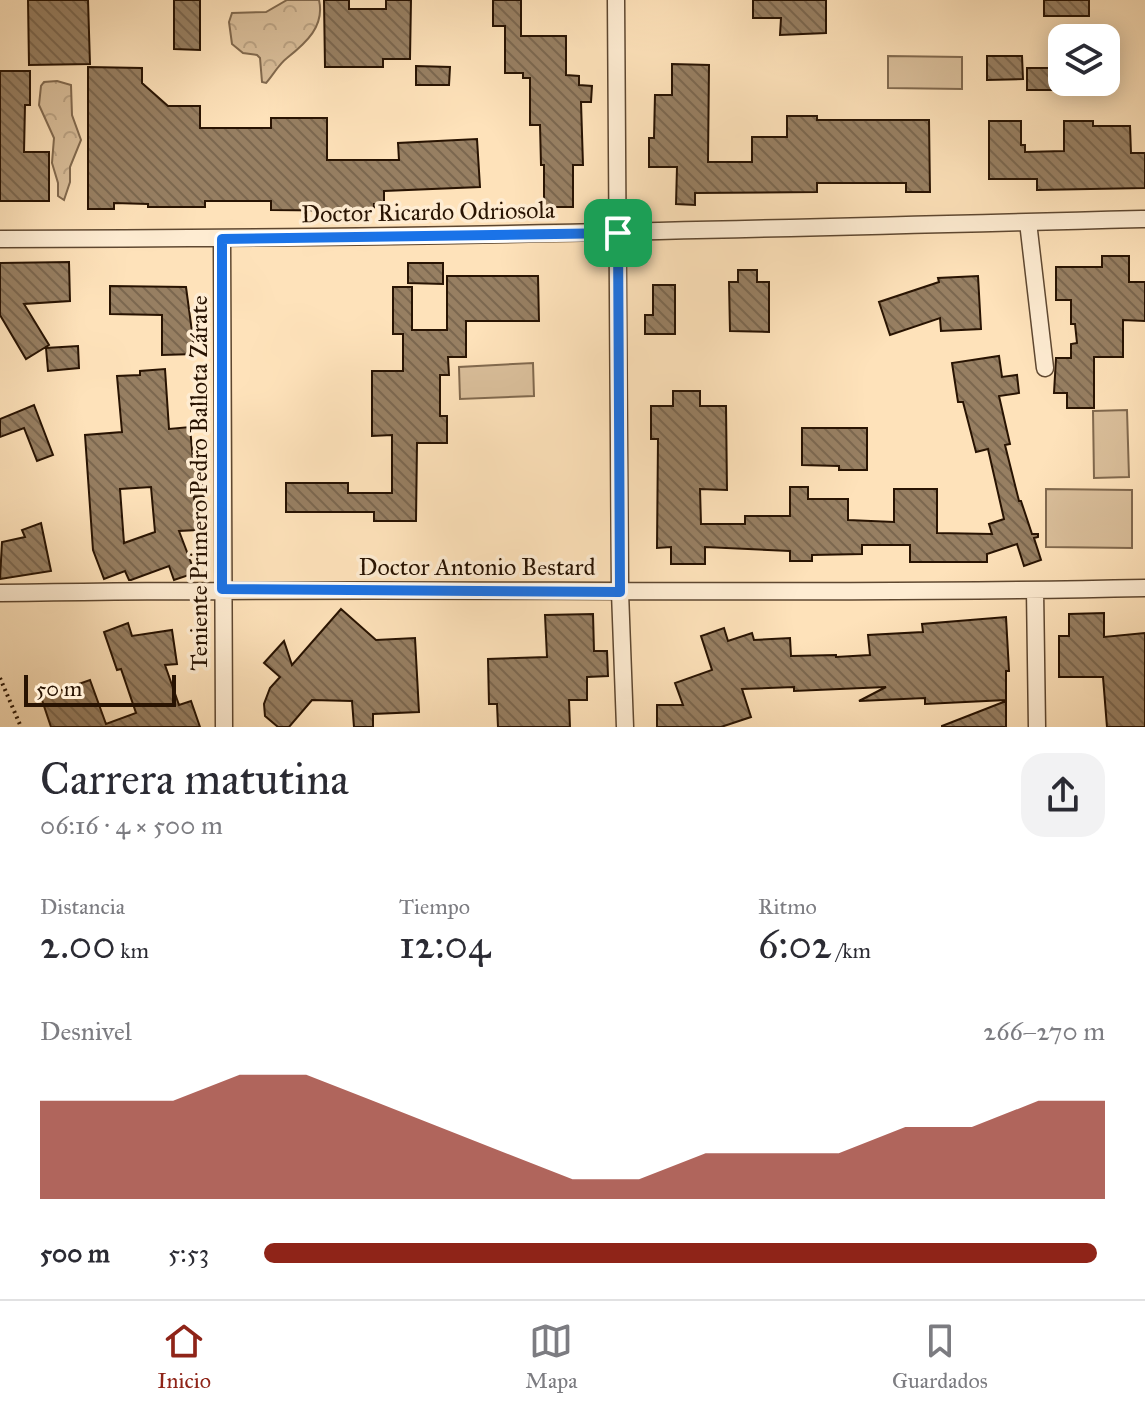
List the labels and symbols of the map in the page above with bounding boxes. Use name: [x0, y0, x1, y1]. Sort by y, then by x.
street label: Doctor Ricardo Odriosola: [301, 195, 556, 229]
pin: [584, 199, 652, 267]
street label: Teniente Primero Pedro Ballota Zárate: [184, 295, 214, 671]
street label: Doctor Antonio Bestard: [358, 552, 596, 582]
scale bar: [24, 671, 176, 707]

